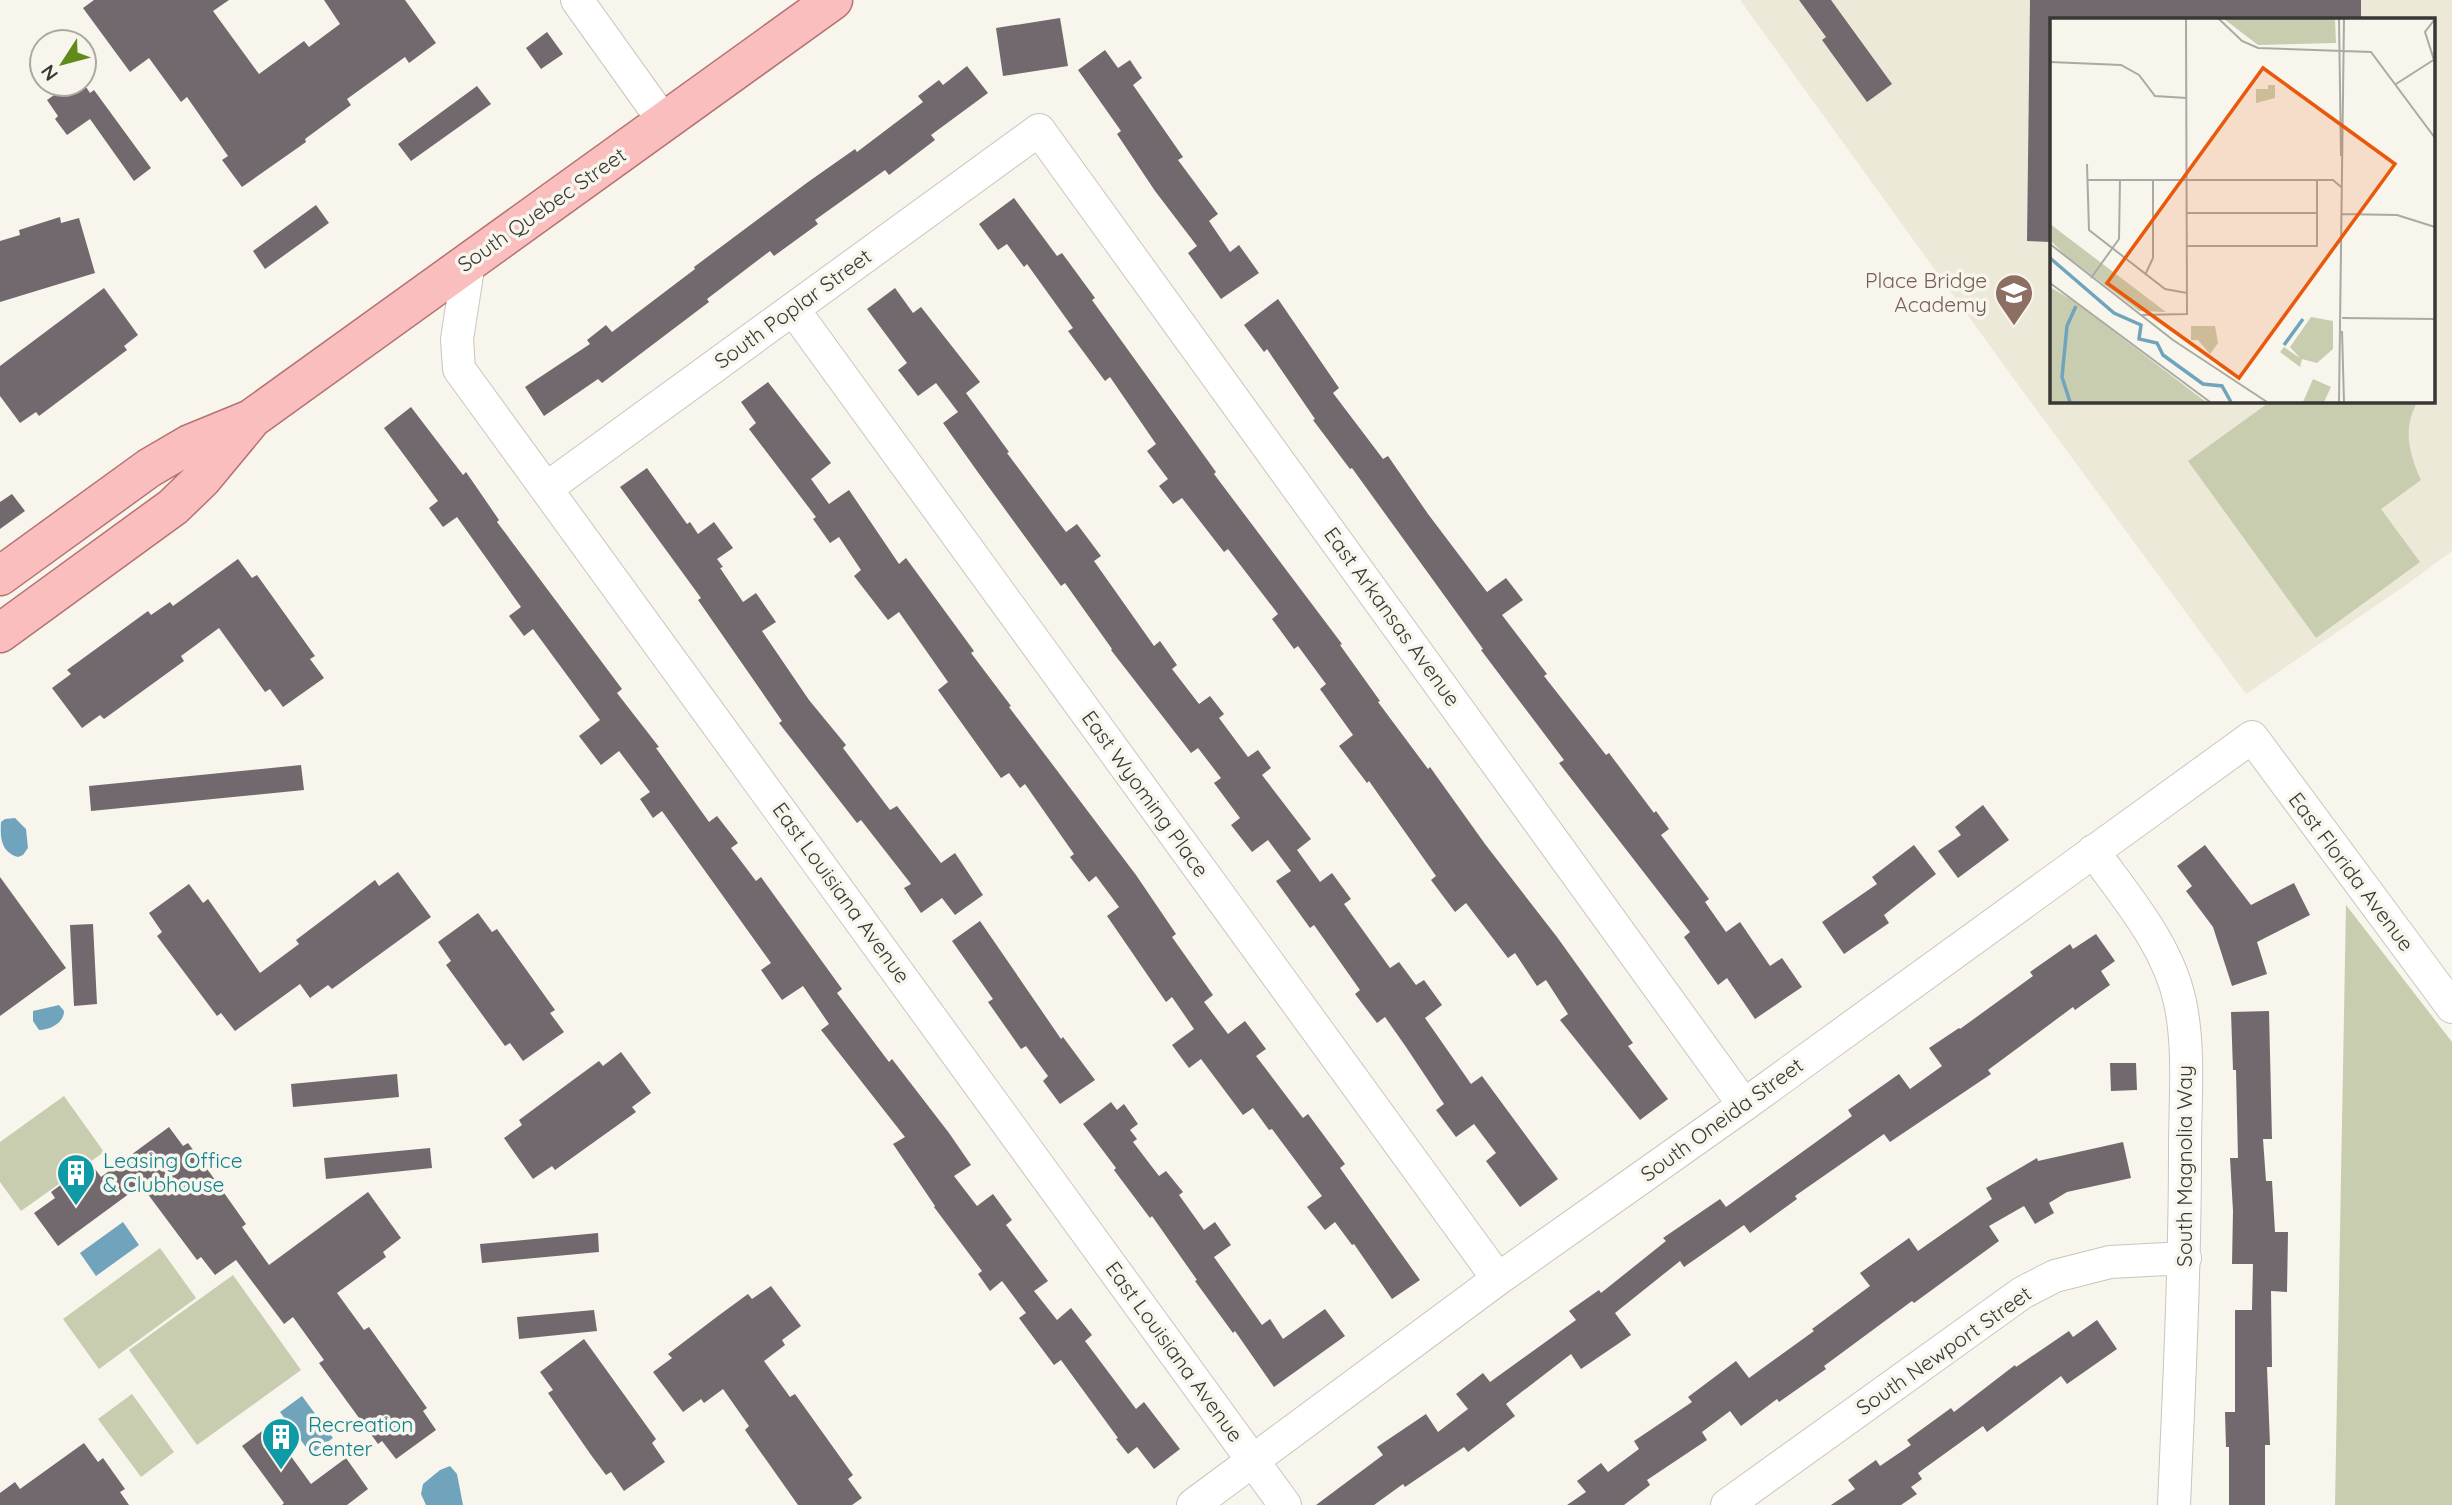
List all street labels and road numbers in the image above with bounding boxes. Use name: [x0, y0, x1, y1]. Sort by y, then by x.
street label: South Quebec Street: [452, 141, 631, 277]
street label: South Poplar Street: [709, 243, 876, 374]
street label: East Arkansas Avenue: [1319, 522, 1467, 711]
street label: East Wyoming Place: [1077, 705, 1215, 882]
street label: East Florida Avenue: [2284, 787, 2420, 956]
street label: East Louisiana Avenue: [767, 797, 916, 988]
street label: South Oneida Street: [1635, 1052, 1808, 1187]
street label: South Magnolia Way: [2171, 1065, 2197, 1267]
street label: East Louisiana Avenue: [1100, 1256, 1249, 1447]
street label: South Newport Street: [1851, 1280, 2036, 1420]

